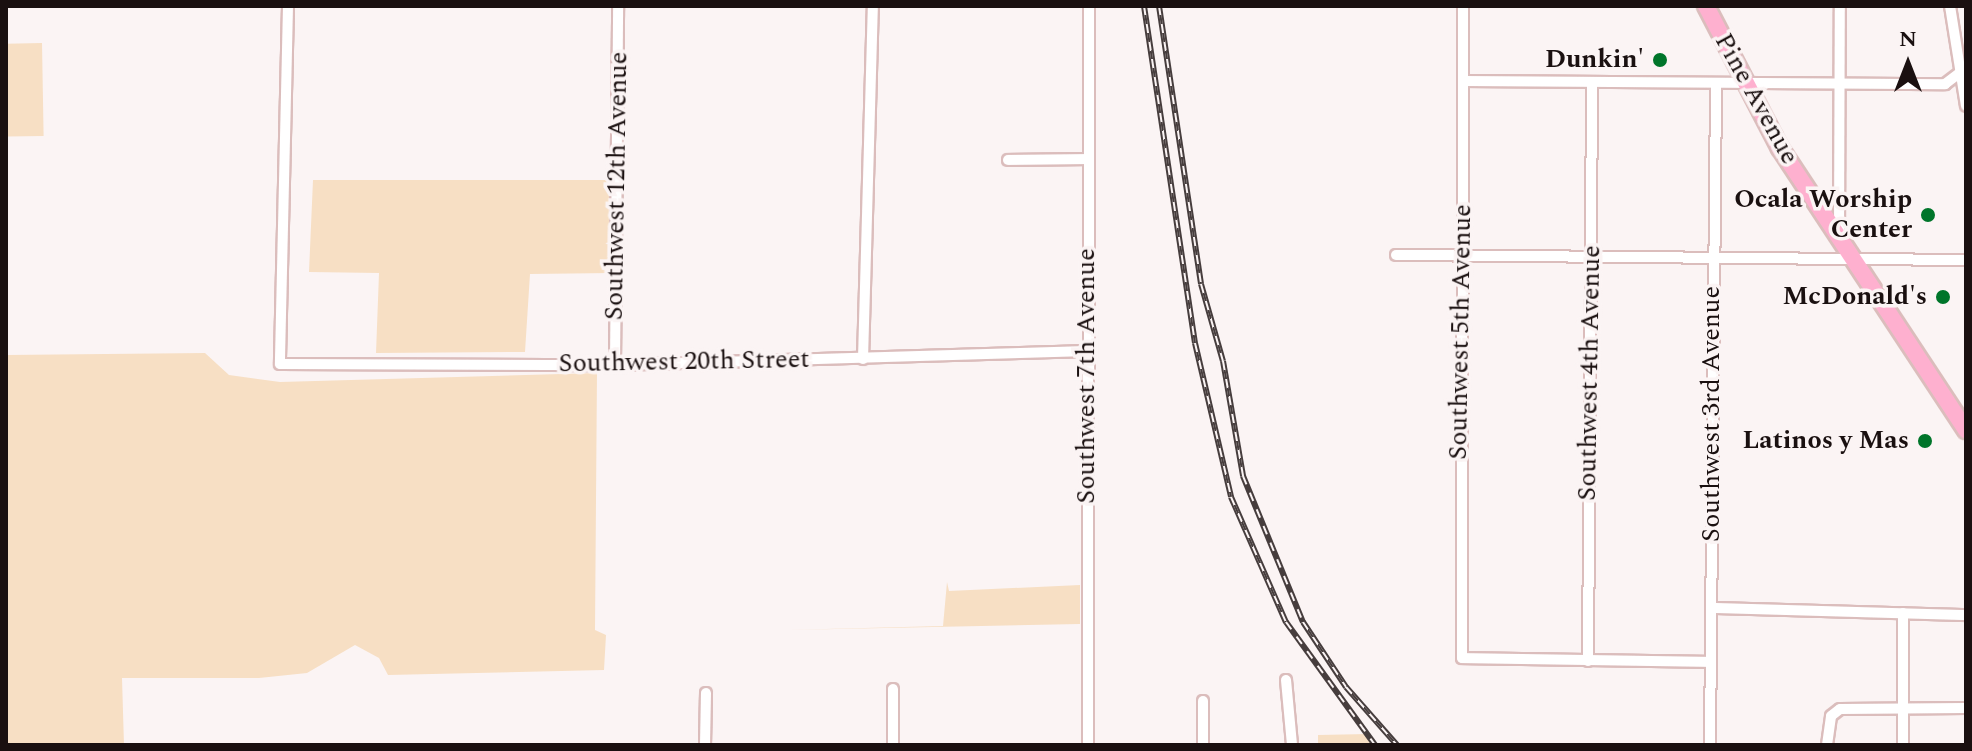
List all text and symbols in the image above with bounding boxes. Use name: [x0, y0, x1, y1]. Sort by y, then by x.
text: N: [1899, 23, 1917, 56]
north arrow: [1868, 24, 1948, 104]
street label: Pine Avenue: [1707, 28, 1805, 170]
place label: Dunkin': [1545, 44, 1644, 76]
street label: Southwest 12th Avenue: [599, 51, 635, 321]
marker: Dunkin': [1651, 51, 1669, 69]
place label: Ocala Worship Center: [1734, 184, 1912, 246]
street label: Southwest 5th Avenue: [1443, 204, 1479, 460]
marker: Ocala Worship Center: [1919, 206, 1937, 224]
street label: Southwest 4th Avenue: [1572, 245, 1608, 501]
street label: Southwest 7th Avenue: [1071, 248, 1103, 504]
place label: McDonald's: [1782, 281, 1927, 313]
street label: Southwest 3rd Avenue: [1696, 286, 1728, 542]
marker: McDonald's: [1934, 288, 1952, 306]
street label: Southwest 20th Street: [558, 344, 810, 380]
place label: Latinos y Mas: [1742, 425, 1909, 457]
marker: Latinos y Mas: [1916, 432, 1934, 450]

